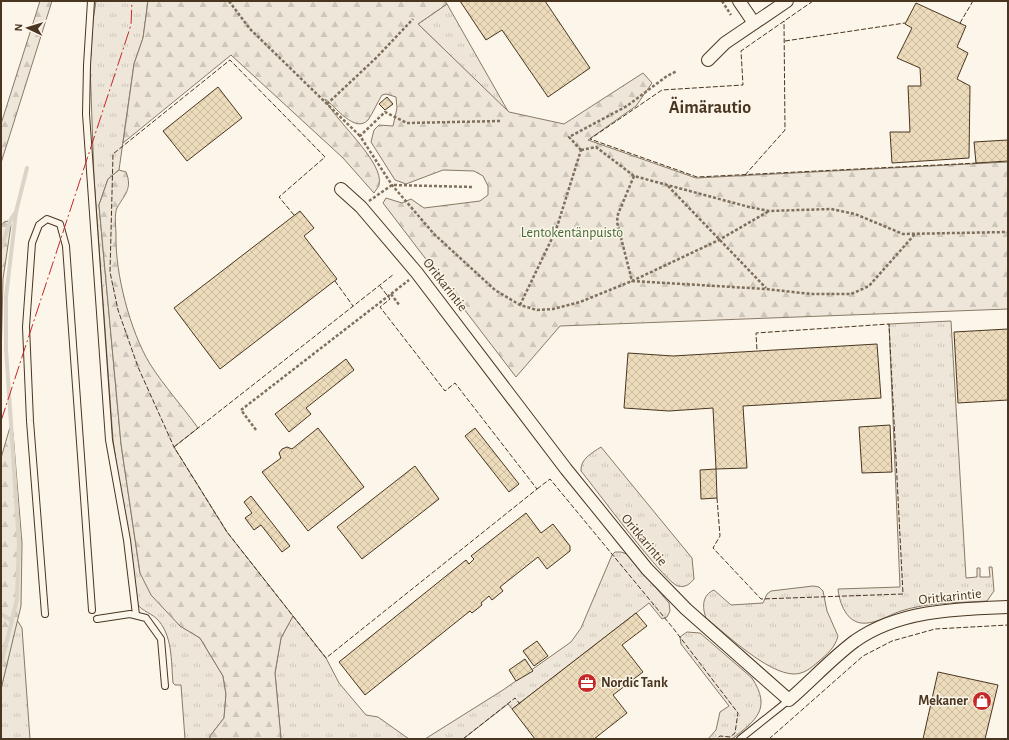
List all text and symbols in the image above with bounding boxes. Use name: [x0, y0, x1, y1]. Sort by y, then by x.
north arrow: [8, 8, 48, 48]
text: N: [13, 23, 24, 32]
district label: Äimärautio: [669, 96, 751, 117]
park label: Lentokentänpuisto: [521, 226, 623, 240]
street label: Oritkarintie: [420, 256, 470, 314]
street label: Oritkarintie: [618, 511, 670, 569]
street label: Oritkarintie: [918, 587, 982, 607]
office icon: Nordic Tank: [576, 672, 598, 694]
place label: Nordic Tank: [601, 676, 668, 690]
shop icon: Mekaner: [971, 690, 993, 712]
place label: Mekaner: [918, 694, 968, 708]

